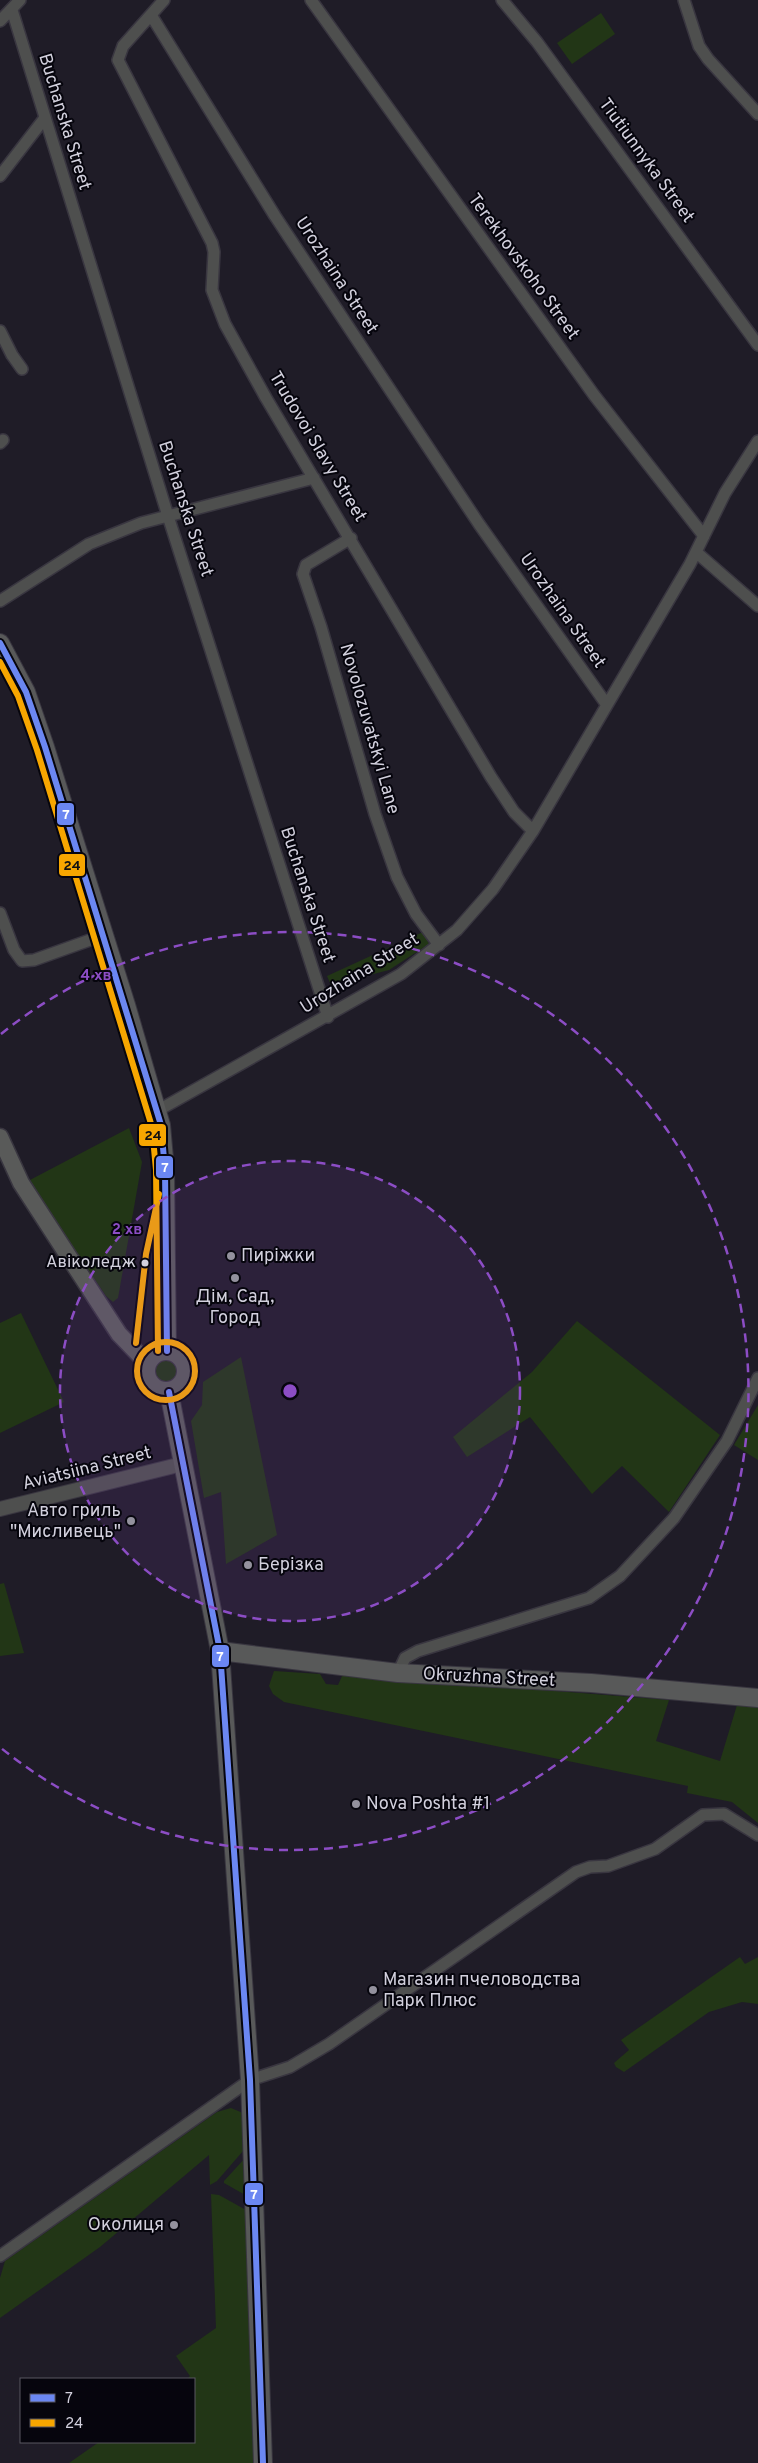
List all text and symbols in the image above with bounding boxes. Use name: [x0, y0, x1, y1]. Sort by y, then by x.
street label: Buchanska Street: [32, 51, 96, 193]
street label: Tiutiunnyka Street: [593, 94, 699, 228]
street label: Terekhovskoho Street: [462, 189, 584, 345]
street label: Urozhaina Street: [289, 213, 383, 339]
street label: Trudovoi Slavy Street: [263, 367, 371, 527]
street label: Buchanska Street: [152, 438, 218, 580]
street label: Urozhaina Street: [514, 549, 610, 673]
street label: Novolozuvatskyi Lane: [334, 641, 404, 817]
line badge: 7: [56, 802, 75, 826]
text: 7: [62, 807, 70, 824]
street label: Buchanska Street: [274, 824, 340, 966]
line badge: 24: [58, 853, 86, 877]
text: 24: [63, 858, 81, 875]
street label: Urozhaina Street: [296, 928, 424, 1020]
text: 4 хв: [81, 967, 112, 986]
line badge: 24: [138, 1123, 167, 1147]
text: 24: [144, 1128, 162, 1145]
line badge: 7: [155, 1155, 174, 1179]
text: 7: [161, 1160, 169, 1177]
text: 2 хв: [112, 1221, 142, 1240]
place label: Пиріжки: [241, 1245, 315, 1268]
marker: Пиріжки: [225, 1250, 237, 1262]
place label: Авіколедж: [46, 1252, 136, 1274]
marker: Авіколедж: [140, 1258, 150, 1268]
marker: Дім, Сад, Город: [229, 1272, 241, 1284]
place label: Дім, Сад, Город: [196, 1286, 274, 1330]
centre of rings: [281, 1382, 299, 1400]
street label: Aviatsiina Street: [20, 1442, 154, 1496]
place label: Авто гриль "Мисливець": [10, 1500, 121, 1544]
marker: Авто гриль "Мисливець": [125, 1515, 137, 1527]
place label: Берізка: [258, 1554, 324, 1577]
marker: Берізка: [242, 1559, 254, 1571]
line badge: 7: [211, 1644, 230, 1668]
text: 7: [216, 1649, 224, 1666]
street label: Okruzhna Street: [422, 1663, 556, 1693]
place label: Nova Poshta #1: [366, 1793, 490, 1816]
marker: Nova Poshta #1: [350, 1798, 362, 1810]
place label: Магазин пчеловодства Парк Плюс: [383, 1969, 580, 2013]
marker: Магазин пчеловодства Парк Плюс: [367, 1984, 379, 1996]
line badge: 7: [244, 2182, 264, 2206]
text: 7: [250, 2187, 258, 2204]
place label: Околиця: [88, 2214, 164, 2237]
marker: Околиця: [168, 2219, 180, 2231]
legend: [20, 2378, 195, 2443]
text: 7: [65, 2390, 73, 2409]
text: 24: [65, 2415, 83, 2434]

